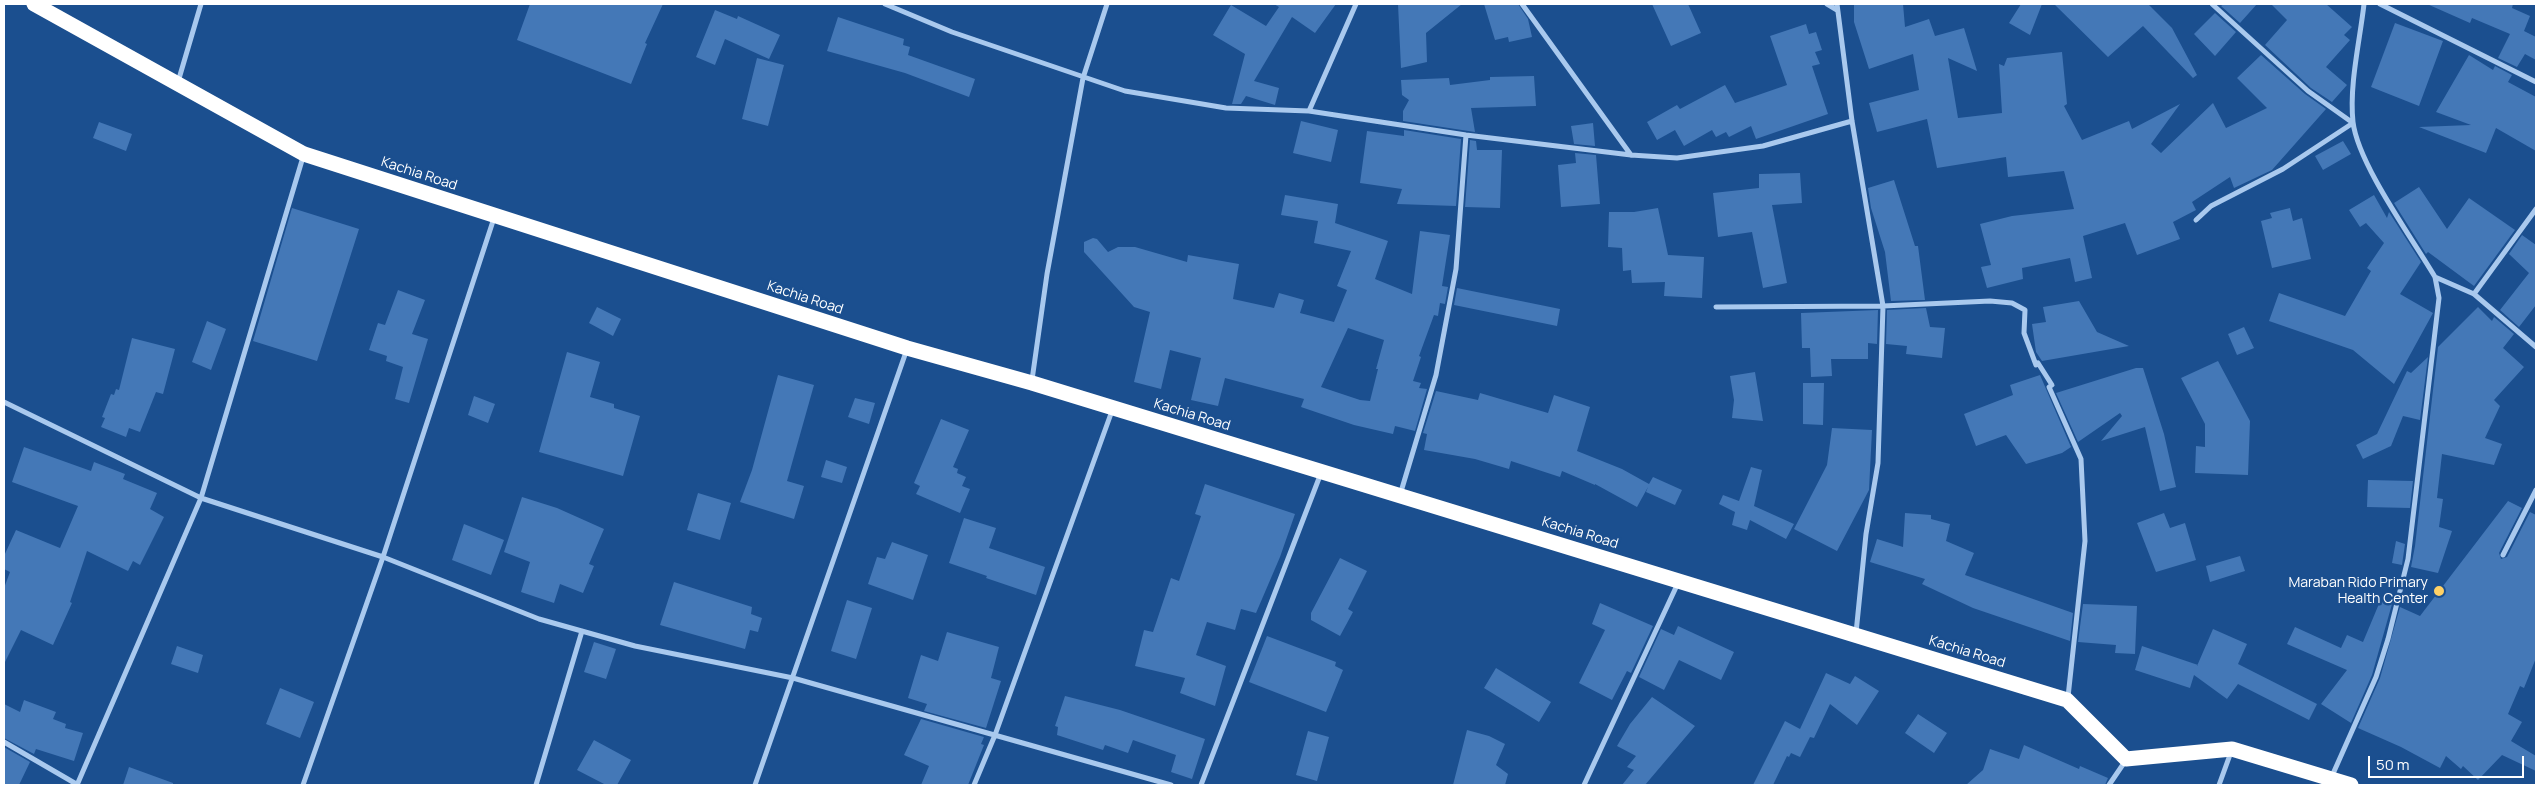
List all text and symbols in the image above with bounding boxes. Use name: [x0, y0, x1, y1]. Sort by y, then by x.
street label: Kachia Road: [379, 154, 459, 194]
street label: Kachia Road: [765, 278, 845, 318]
street label: Kachia Road: [1152, 395, 1232, 435]
street label: Kachia Road: [1540, 513, 1620, 553]
place label: Maraban Rido Primary Health Center: [2288, 575, 2428, 608]
marker: Maraban Rido Primary Health Center: [2432, 584, 2446, 598]
street label: Kachia Road: [1927, 632, 2007, 672]
scale bar: [2370, 746, 2526, 778]
text: 50 m: [2376, 754, 2410, 775]

